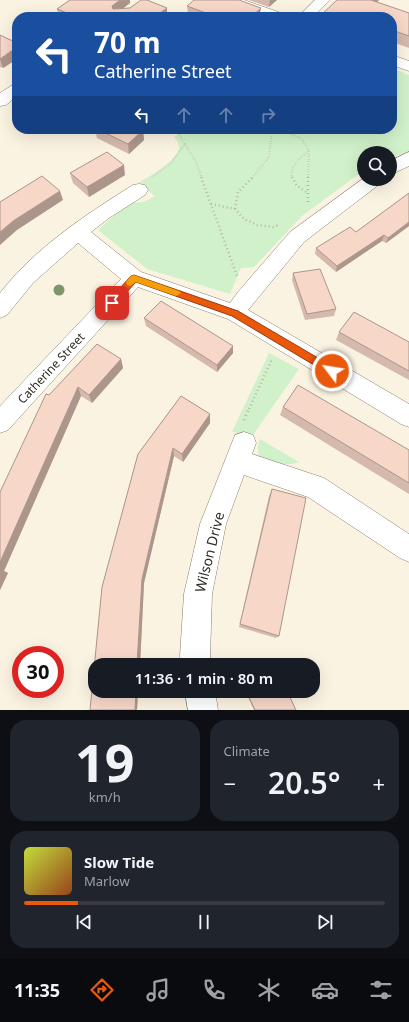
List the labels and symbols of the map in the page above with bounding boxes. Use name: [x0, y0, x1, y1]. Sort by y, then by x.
pin: [95, 286, 129, 320]
street label: Catherine Street: [14, 328, 89, 407]
position arrow: [311, 350, 353, 392]
street label: Wilson Drive: [190, 510, 228, 594]
speed limit sign: 30: [12, 646, 64, 698]

